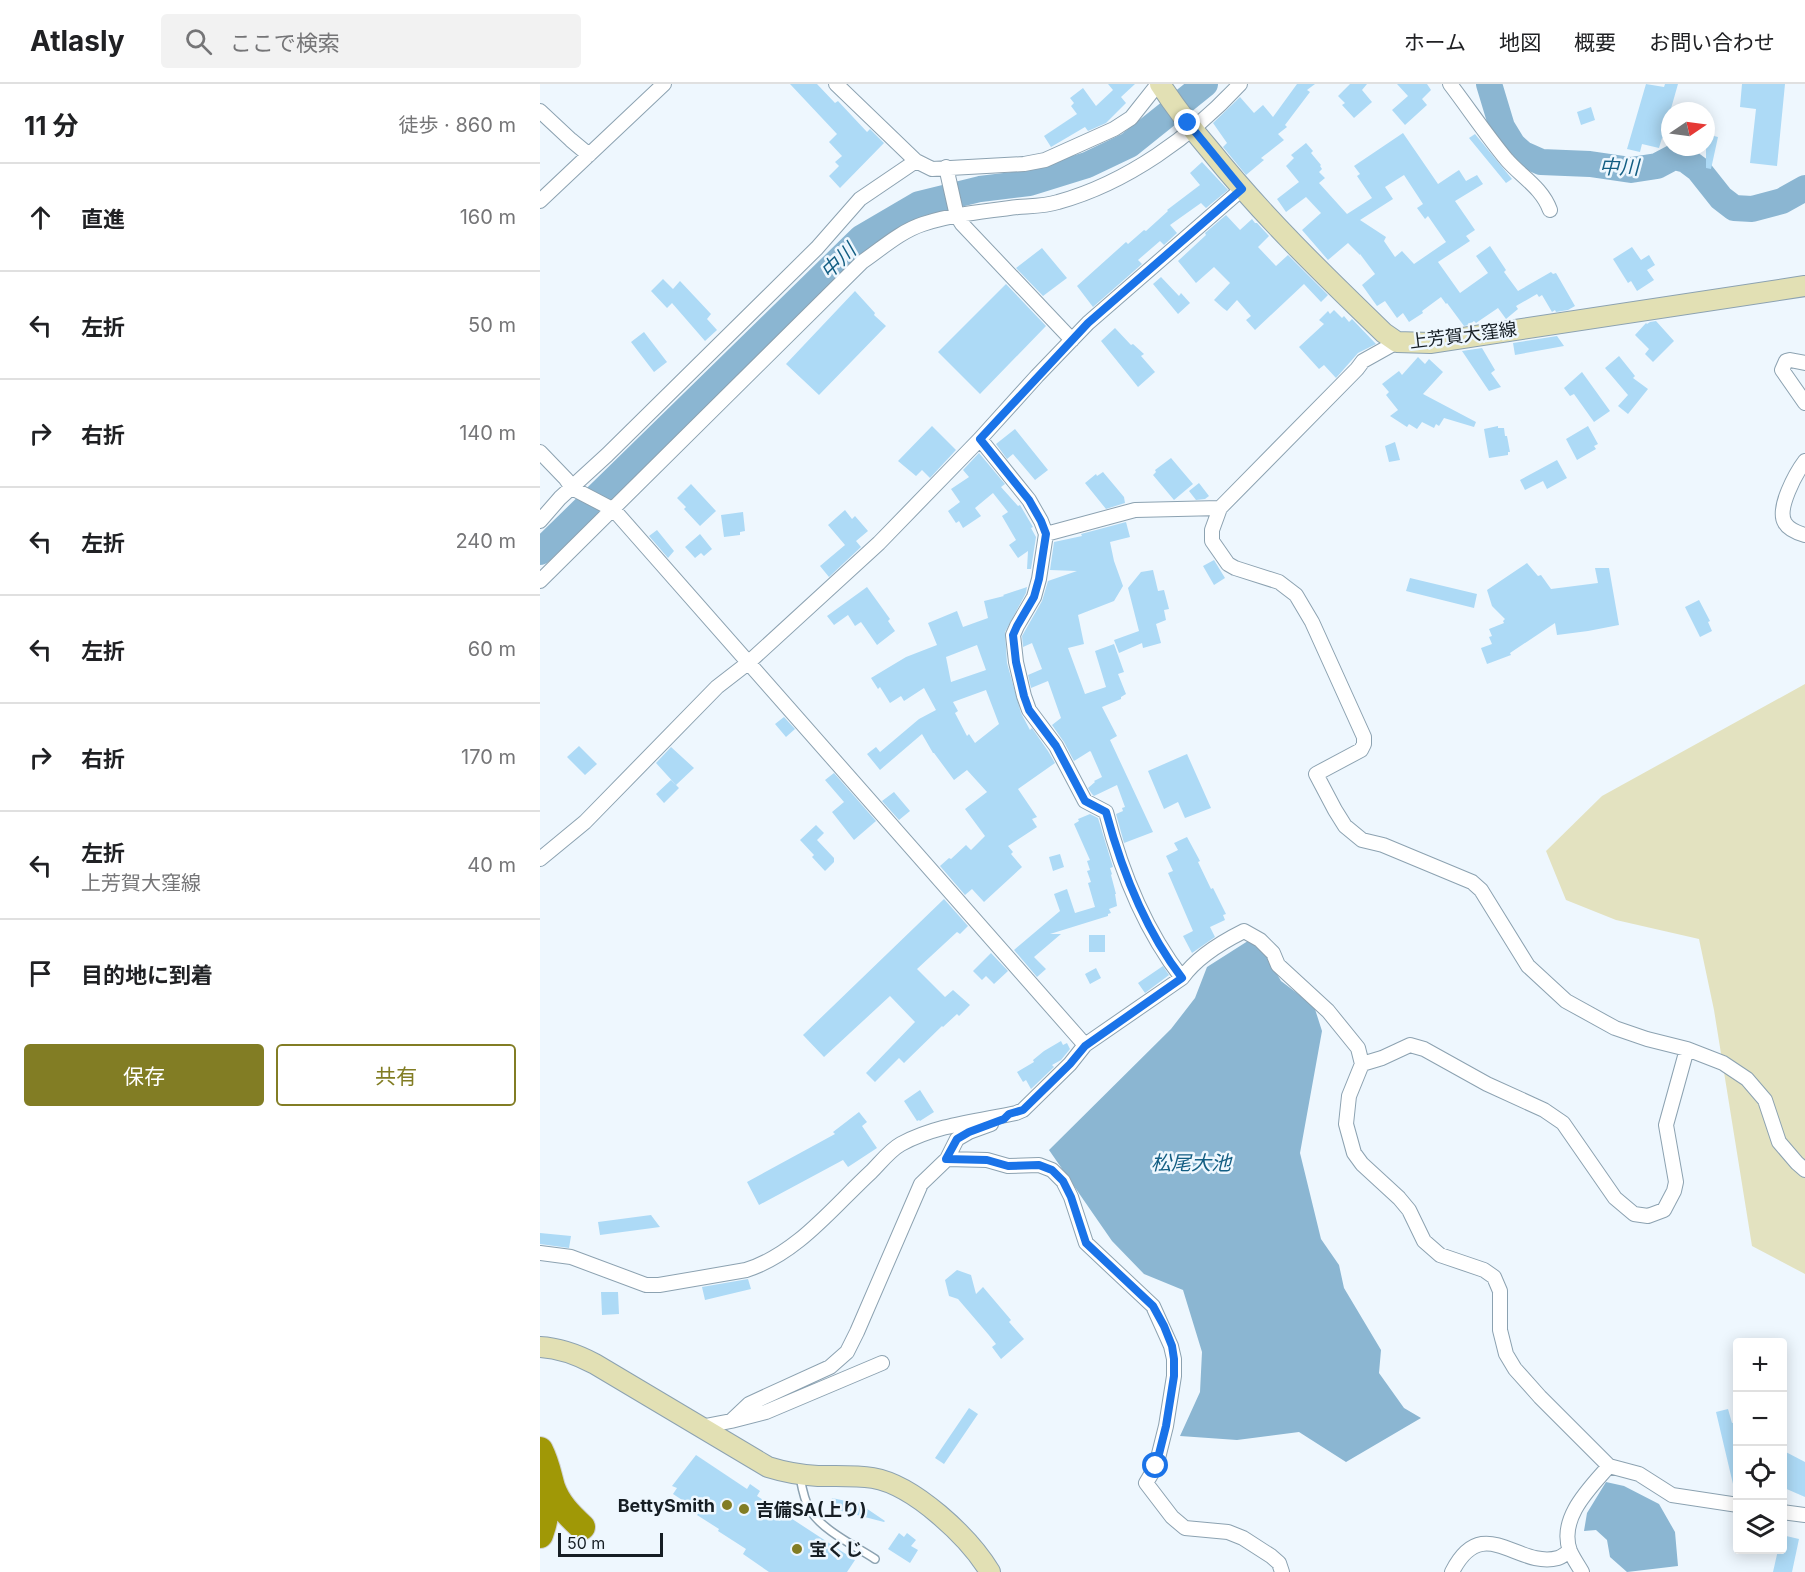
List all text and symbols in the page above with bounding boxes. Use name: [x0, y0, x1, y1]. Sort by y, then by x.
search box: [161, 14, 581, 68]
text: Atlasly: [30, 24, 125, 58]
icon: search: [182, 25, 215, 58]
text: ここで検索: [230, 30, 340, 56]
text: ホーム: [1404, 30, 1466, 55]
text: 地図: [1499, 30, 1541, 55]
text: 概要: [1574, 30, 1616, 55]
text: お問い合わせ: [1649, 30, 1775, 55]
north arrow: [1661, 102, 1715, 156]
route end: [1174, 109, 1200, 135]
text: 11 分: [24, 110, 79, 141]
text: 徒歩 · 860 m: [398, 113, 516, 137]
water label: 中川: [1599, 155, 1641, 179]
icon: ahead: [24, 201, 57, 234]
text: 160 m: [460, 205, 516, 229]
text: 直進: [81, 206, 125, 232]
water label: 中川: [815, 237, 862, 284]
icon: left: [24, 309, 57, 342]
text: 50 m: [468, 313, 516, 337]
text: 左折: [81, 314, 125, 340]
street label: 上芳賀大窪線: [1408, 318, 1518, 352]
icon: right: [24, 417, 57, 450]
text: 140 m: [459, 421, 516, 445]
text: 右折: [81, 422, 125, 448]
icon: left: [24, 525, 57, 558]
text: 240 m: [455, 529, 516, 553]
text: 左折: [81, 530, 125, 556]
icon: left: [24, 633, 57, 666]
text: 60 m: [468, 637, 516, 661]
text: 左折: [81, 638, 125, 664]
icon: right: [24, 741, 57, 774]
text: 170 m: [461, 745, 516, 769]
text: 右折: [81, 746, 125, 772]
text: 左折: [81, 840, 125, 866]
icon: left: [24, 849, 57, 882]
text: 40 m: [467, 853, 516, 877]
text: 上芳賀大窪線: [81, 871, 201, 895]
icon: arrive: [24, 957, 57, 990]
text: 目的地に到着: [81, 962, 213, 988]
button: 保存: [24, 1044, 264, 1106]
button: 共有: [276, 1044, 516, 1106]
water label: 松尾大池: [1151, 1151, 1233, 1175]
map controls: [1733, 1338, 1787, 1554]
button: +: [1733, 1338, 1787, 1392]
button: −: [1733, 1392, 1787, 1446]
button: locate: [1733, 1446, 1787, 1500]
route start: [1142, 1452, 1168, 1478]
place label: BettySmith: [618, 1495, 715, 1516]
marker: BettySmith: [720, 1498, 734, 1512]
place label: 吉備SA(上り): [756, 1499, 867, 1520]
button: layers: [1733, 1500, 1787, 1554]
marker: 吉備SA(上り): [737, 1502, 751, 1516]
scale bar: [558, 1530, 663, 1558]
text: 50 m: [567, 1533, 605, 1553]
place label: 宝くじ: [809, 1539, 863, 1560]
marker: 宝くじ: [790, 1542, 804, 1556]

